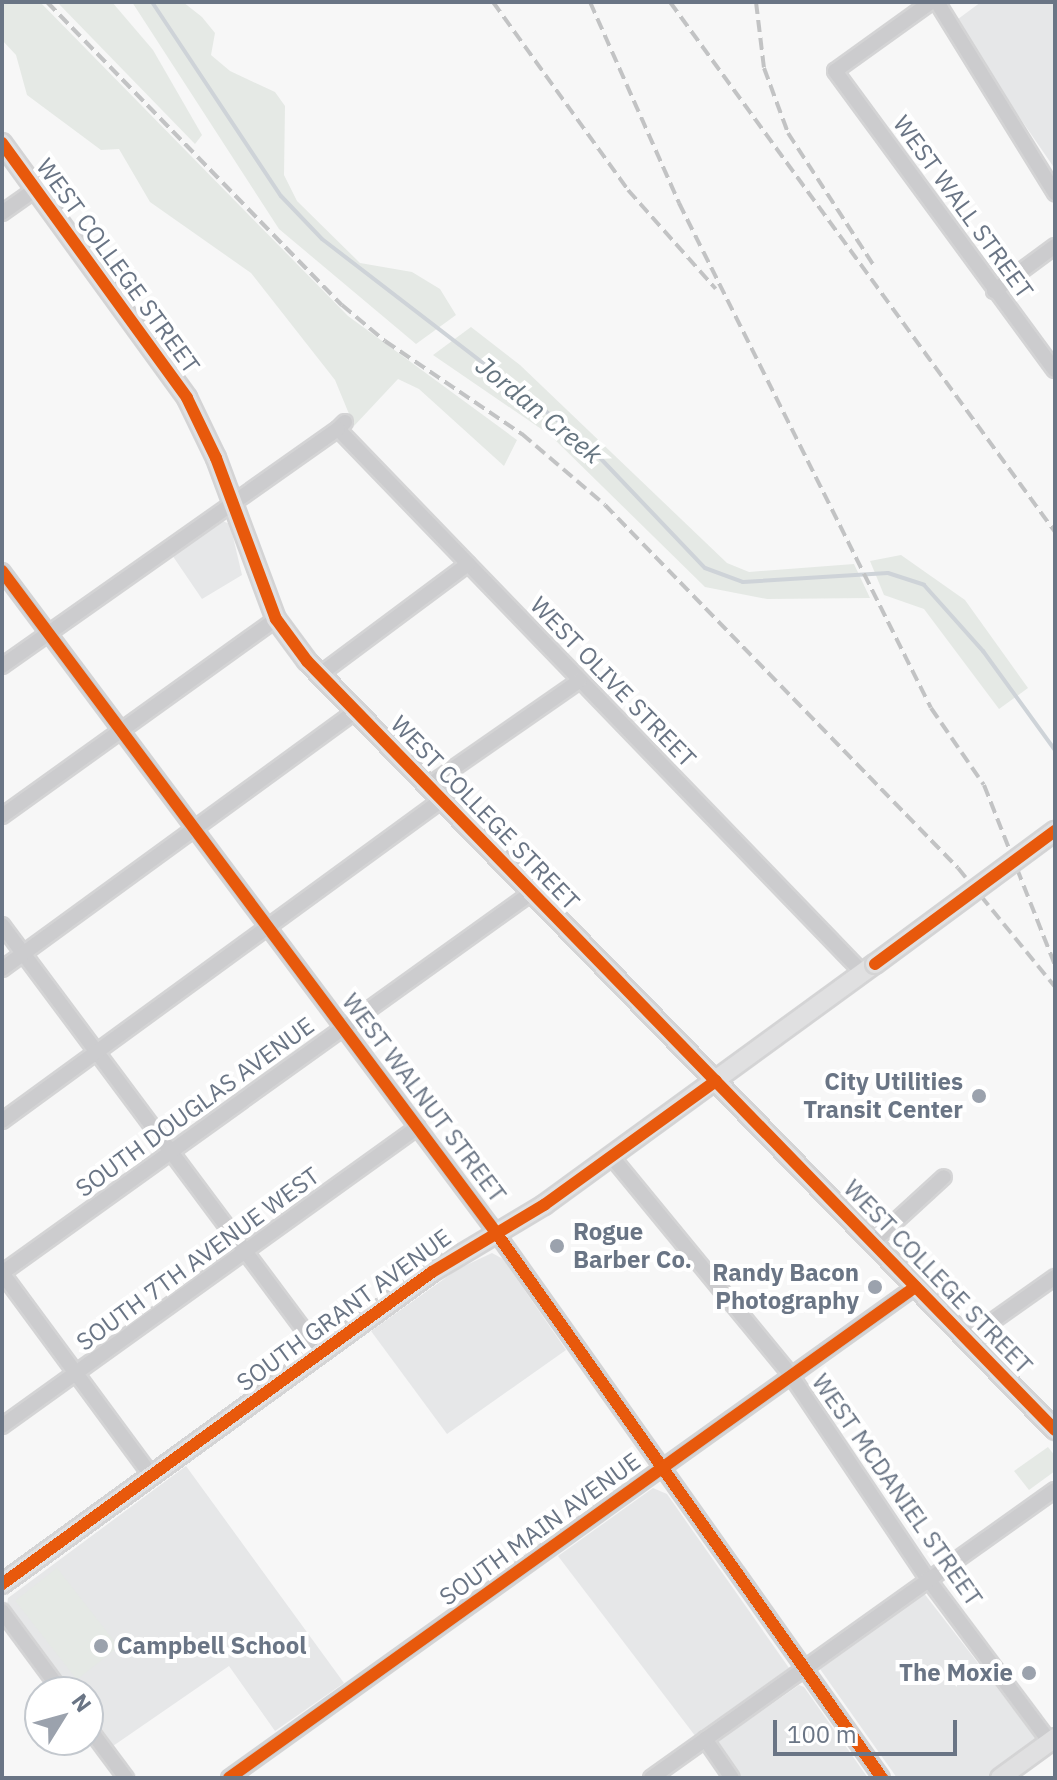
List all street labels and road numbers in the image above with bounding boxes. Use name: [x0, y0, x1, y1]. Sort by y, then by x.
street label: WEST WALL STREET: [887, 110, 1039, 304]
street label: WEST COLLEGE STREET: [30, 153, 206, 379]
street label: WEST OLIVE STREET: [524, 591, 702, 773]
street label: WEST COLLEGE STREET: [385, 710, 585, 916]
street label: WEST WALNUT STREET: [336, 988, 512, 1208]
street label: SOUTH DOUGLAS AVENUE: [70, 1011, 320, 1203]
street label: SOUTH 7TH AVENUE WEST: [71, 1161, 325, 1357]
street label: WEST COLLEGE STREET: [838, 1174, 1038, 1380]
street label: SOUTH GRANT AVENUE: [231, 1223, 457, 1397]
street label: WEST MCDANIEL STREET: [806, 1368, 988, 1612]
street label: SOUTH MAIN AVENUE: [434, 1447, 646, 1611]

